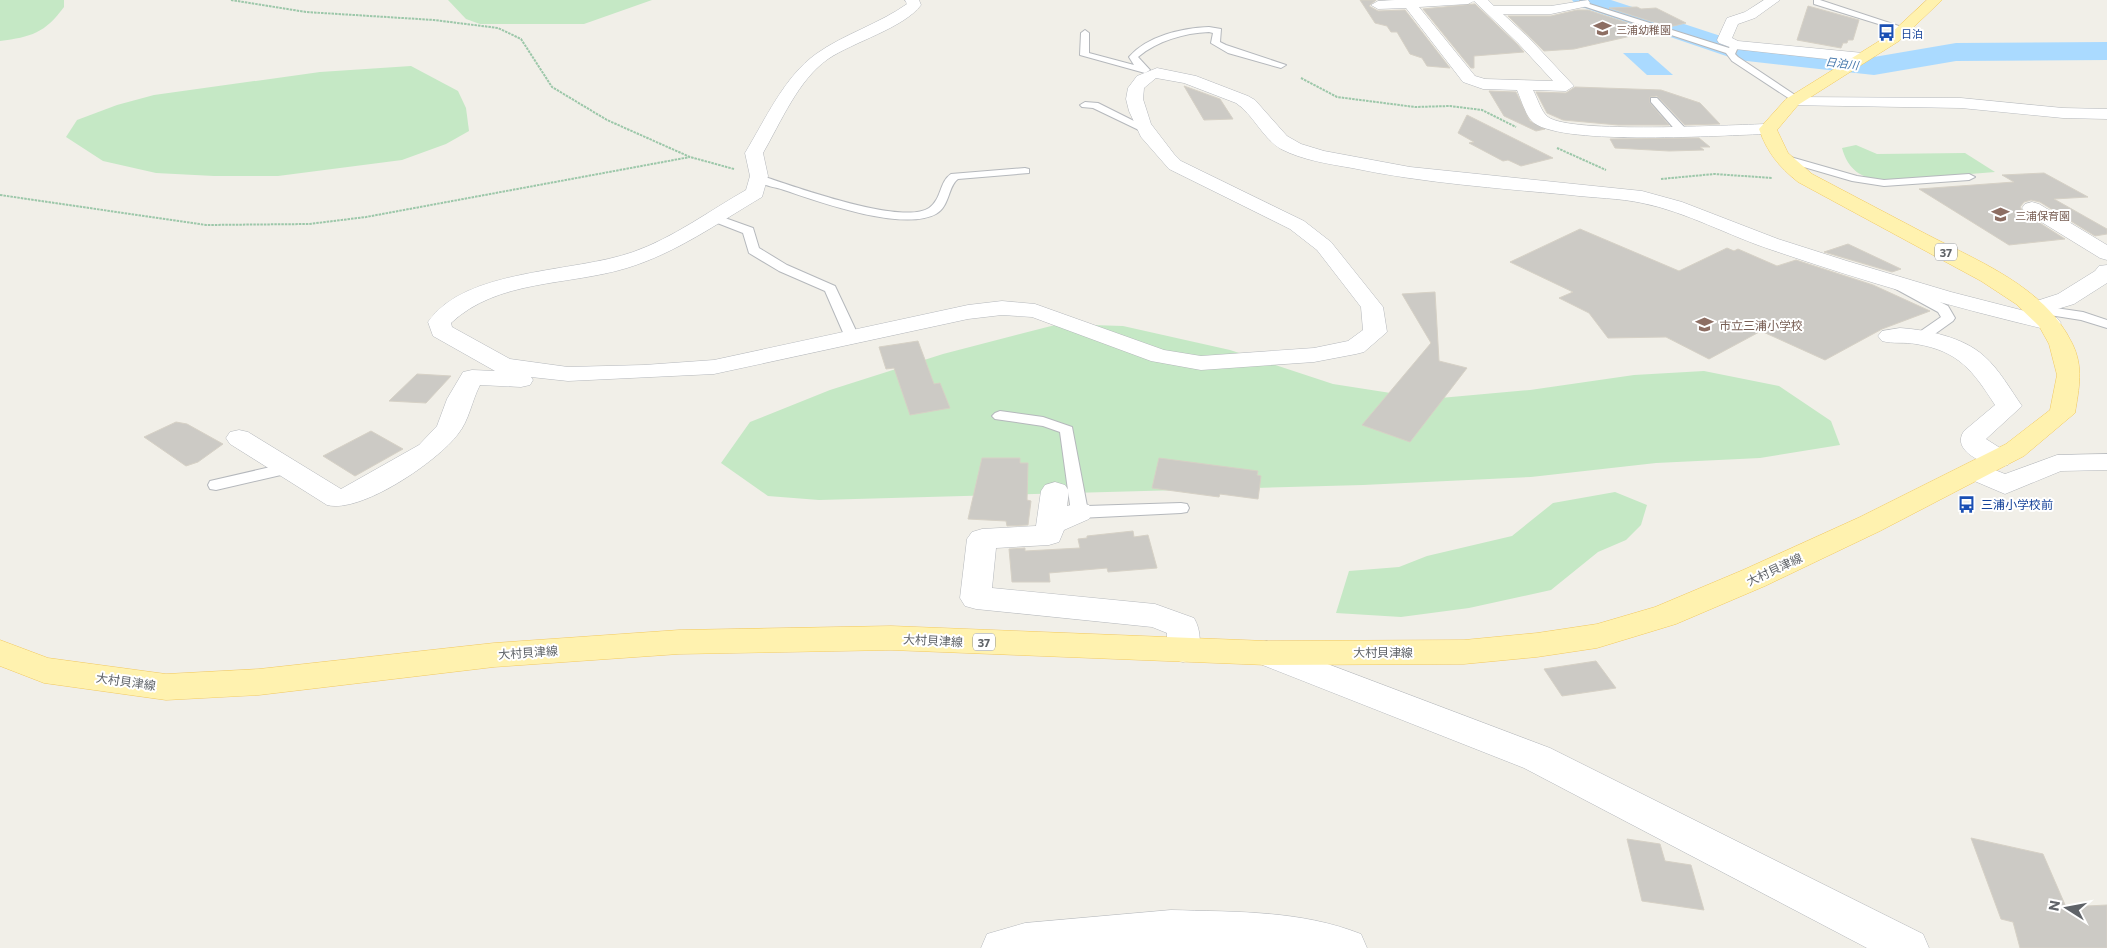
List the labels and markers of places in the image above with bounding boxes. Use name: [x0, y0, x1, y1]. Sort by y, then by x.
school or university icon: 三浦幼稚園: [1592, 19, 1612, 39]
place label: 三浦幼稚園: [1616, 23, 1671, 36]
bus stop icon: 日泊: [1877, 23, 1897, 43]
place label: 日泊: [1901, 27, 1923, 40]
school or university icon: 三浦保育園: [1991, 205, 2011, 225]
place label: 三浦保育園: [2015, 209, 2070, 222]
school or university icon: 市立三浦小学校: [1695, 315, 1715, 335]
place label: 市立三浦小学校: [1719, 318, 1803, 332]
bus stop icon: 三浦小学校前: [1957, 494, 1977, 514]
place label: 三浦小学校前: [1981, 497, 2053, 511]

